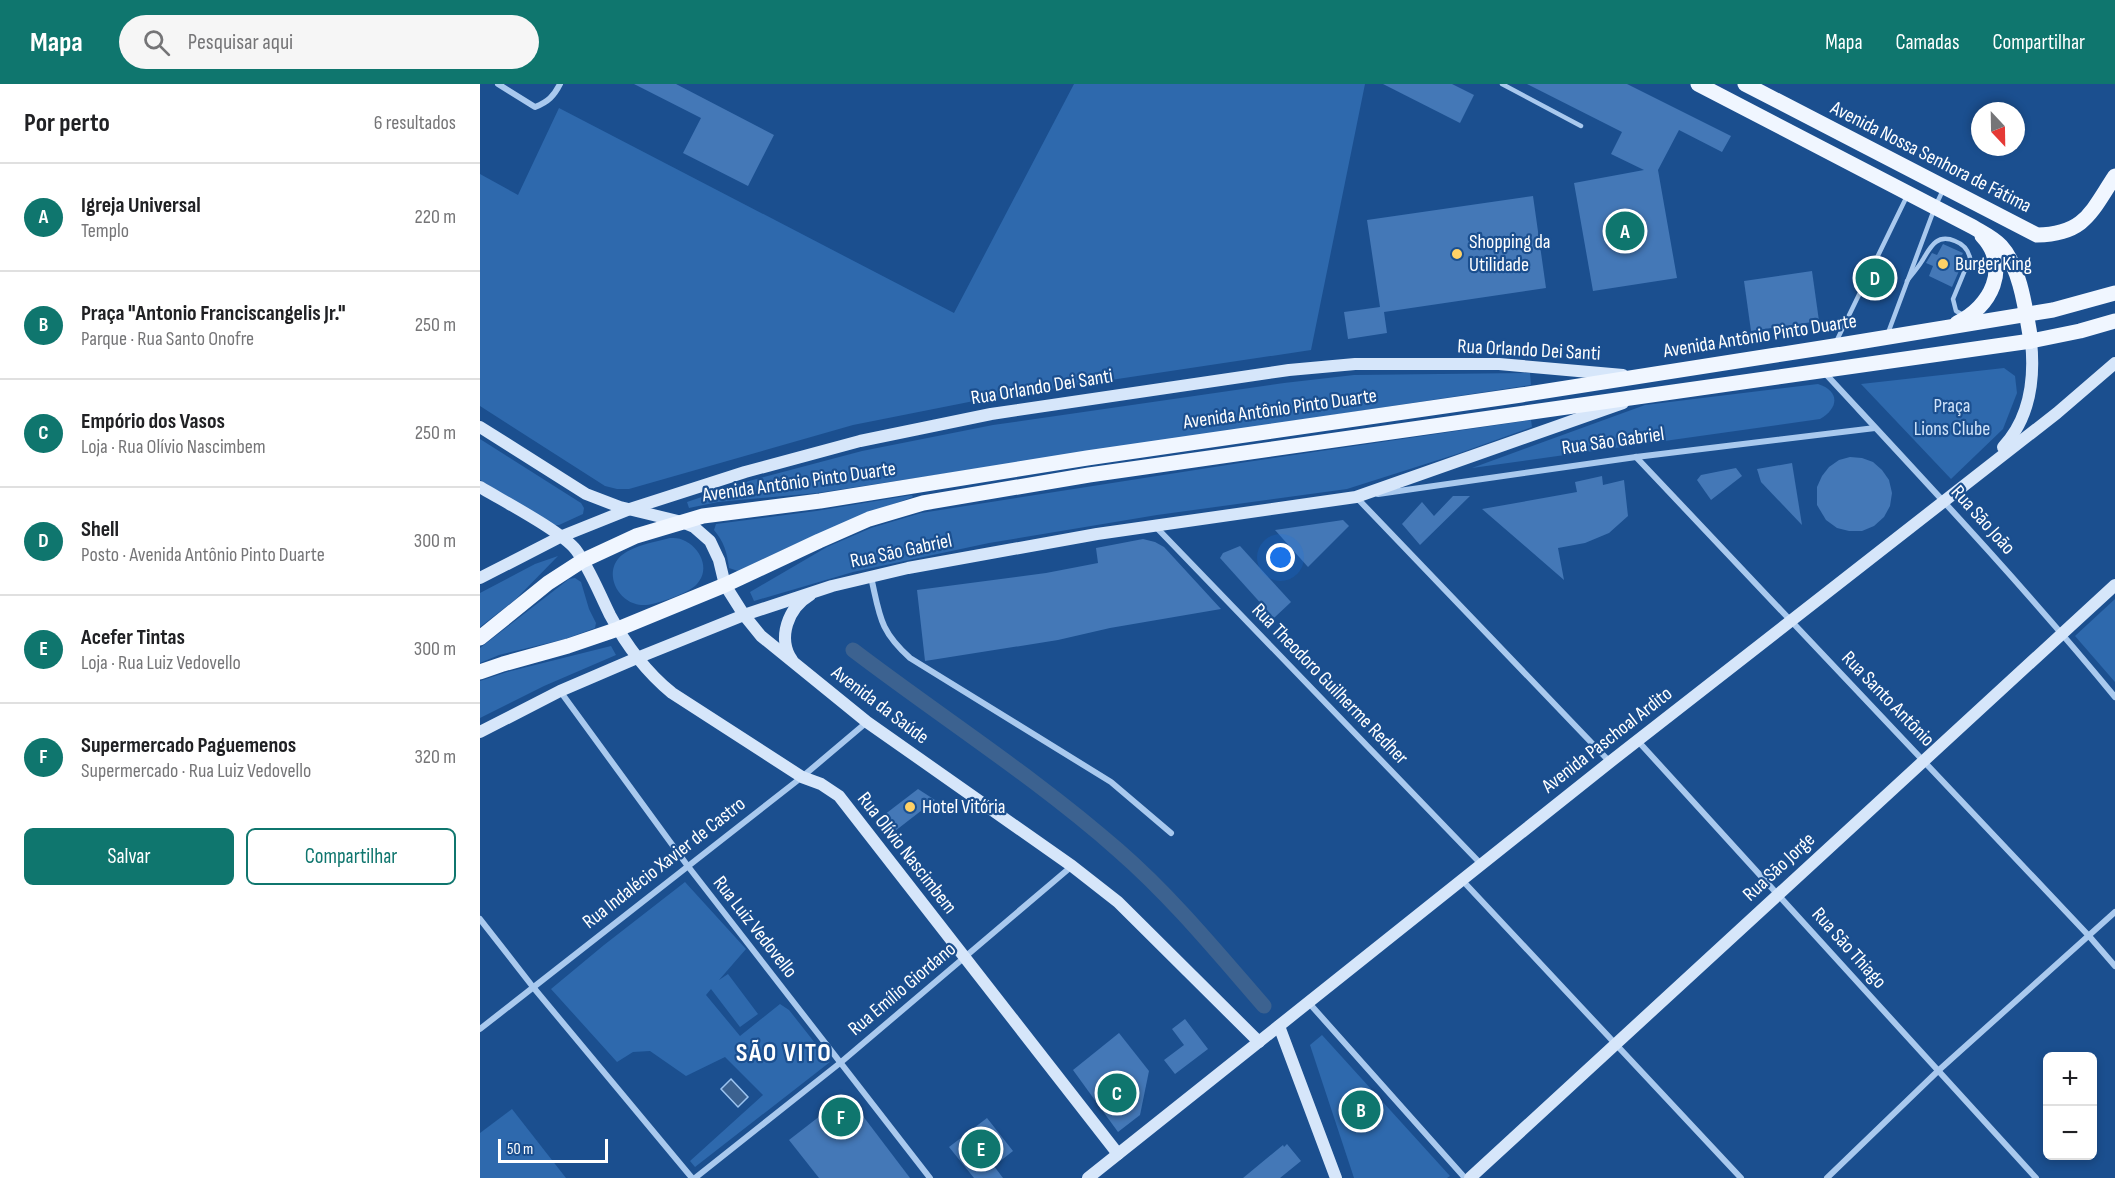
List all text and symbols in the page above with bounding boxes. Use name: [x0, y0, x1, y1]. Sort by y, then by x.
search box: [119, 15, 539, 69]
text: Mapa: [30, 26, 83, 59]
icon: search: [140, 26, 173, 59]
text: Pesquisar aqui: [188, 29, 293, 56]
text: Mapa: [1825, 30, 1863, 55]
text: Camadas: [1896, 30, 1959, 55]
text: Compartilhar: [1992, 30, 2085, 55]
street label: Avenida Nossa Senhora de Fátima: [1826, 95, 2035, 218]
north arrow: [1971, 102, 2025, 156]
text: Por perto: [24, 108, 110, 139]
text: 6 resultados: [374, 111, 456, 135]
text: Igreja Universal: [81, 192, 201, 219]
text: A: [39, 205, 48, 229]
text: 220 m: [415, 205, 456, 229]
pin: A: [1606, 208, 1644, 254]
text: Templo: [81, 219, 129, 243]
place label: Shopping da Utilidade: [1469, 230, 1550, 277]
marker: Shopping da Utilidade: [1450, 247, 1464, 261]
place label: Burger King: [1955, 252, 2032, 276]
pin: D: [1856, 256, 1894, 300]
marker: Burger King: [1936, 257, 1950, 271]
text: Praça "Antonio Franciscangelis Jr.": [81, 300, 346, 327]
street label: Avenida Antônio Pinto Duarte: [1661, 309, 1858, 363]
text: B: [39, 313, 48, 337]
text: 250 m: [415, 313, 456, 337]
text: Parque · Rua Santo Onofre: [81, 327, 254, 351]
street label: Rua Orlando Dei Santi: [1457, 334, 1601, 366]
street label: Rua Orlando Dei Santi: [969, 364, 1115, 410]
street label: Avenida Antônio Pinto Duarte: [1181, 384, 1378, 435]
park label: Praça Lions Clube: [1914, 394, 1990, 441]
text: Empório dos Vasos: [81, 408, 225, 435]
text: C: [38, 421, 49, 445]
text: 250 m: [415, 421, 456, 445]
street label: Rua São Gabriel: [1560, 422, 1666, 460]
text: Loja · Rua Olívio Nascimbem: [81, 435, 266, 459]
street label: Avenida Antônio Pinto Duarte: [700, 457, 897, 508]
street label: Rua São João: [1946, 481, 2020, 559]
text: Shell: [81, 516, 119, 543]
text: D: [38, 529, 49, 553]
text: 300 m: [414, 529, 456, 553]
street label: Rua São Gabriel: [848, 529, 954, 573]
text: Posto · Avenida Antônio Pinto Duarte: [81, 543, 325, 567]
your location: [1266, 543, 1295, 572]
street label: Rua Theodoro Guilherme Redher: [1247, 598, 1413, 770]
text: Acefer Tintas: [81, 624, 185, 651]
text: E: [39, 637, 48, 661]
text: 300 m: [414, 637, 456, 661]
street label: Rua Santo Antônio: [1837, 646, 1939, 752]
text: Loja · Rua Luiz Vedovello: [81, 651, 241, 675]
street label: Avenida da Saúde: [826, 660, 933, 749]
street label: Avenida Paschoal Ardito: [1536, 682, 1677, 799]
text: Supermercado Paguemenos: [81, 732, 296, 759]
text: F: [39, 745, 48, 769]
text: 320 m: [414, 745, 456, 769]
text: Supermercado · Rua Luiz Vedovello: [81, 759, 311, 783]
street label: Rua Olívio Nascimbem: [852, 787, 962, 919]
street label: Rua Indalécio Xavier de Castro: [578, 792, 750, 934]
place label: Hotel Vitória: [922, 795, 1005, 819]
marker: Hotel Vitória: [903, 800, 917, 814]
button: Salvar: [24, 828, 234, 885]
button: Compartilhar: [246, 828, 456, 885]
street label: Rua São Jorge: [1738, 828, 1820, 906]
street label: Rua Luiz Vedovello: [708, 871, 802, 983]
street label: Rua São Thiago: [1807, 903, 1891, 993]
street label: Rua Emílio Giordano: [843, 937, 961, 1041]
district label: SÃO VITO: [736, 1038, 832, 1069]
map controls: [2043, 1052, 2097, 1160]
button: +: [2043, 1052, 2097, 1106]
pin: C: [1098, 1070, 1136, 1116]
pin: B: [1342, 1088, 1380, 1132]
pin: F: [822, 1094, 860, 1140]
button: −: [2043, 1106, 2097, 1160]
pin: E: [962, 1126, 1000, 1172]
scale bar: [498, 1136, 608, 1164]
text: 50 m: [507, 1140, 533, 1159]

